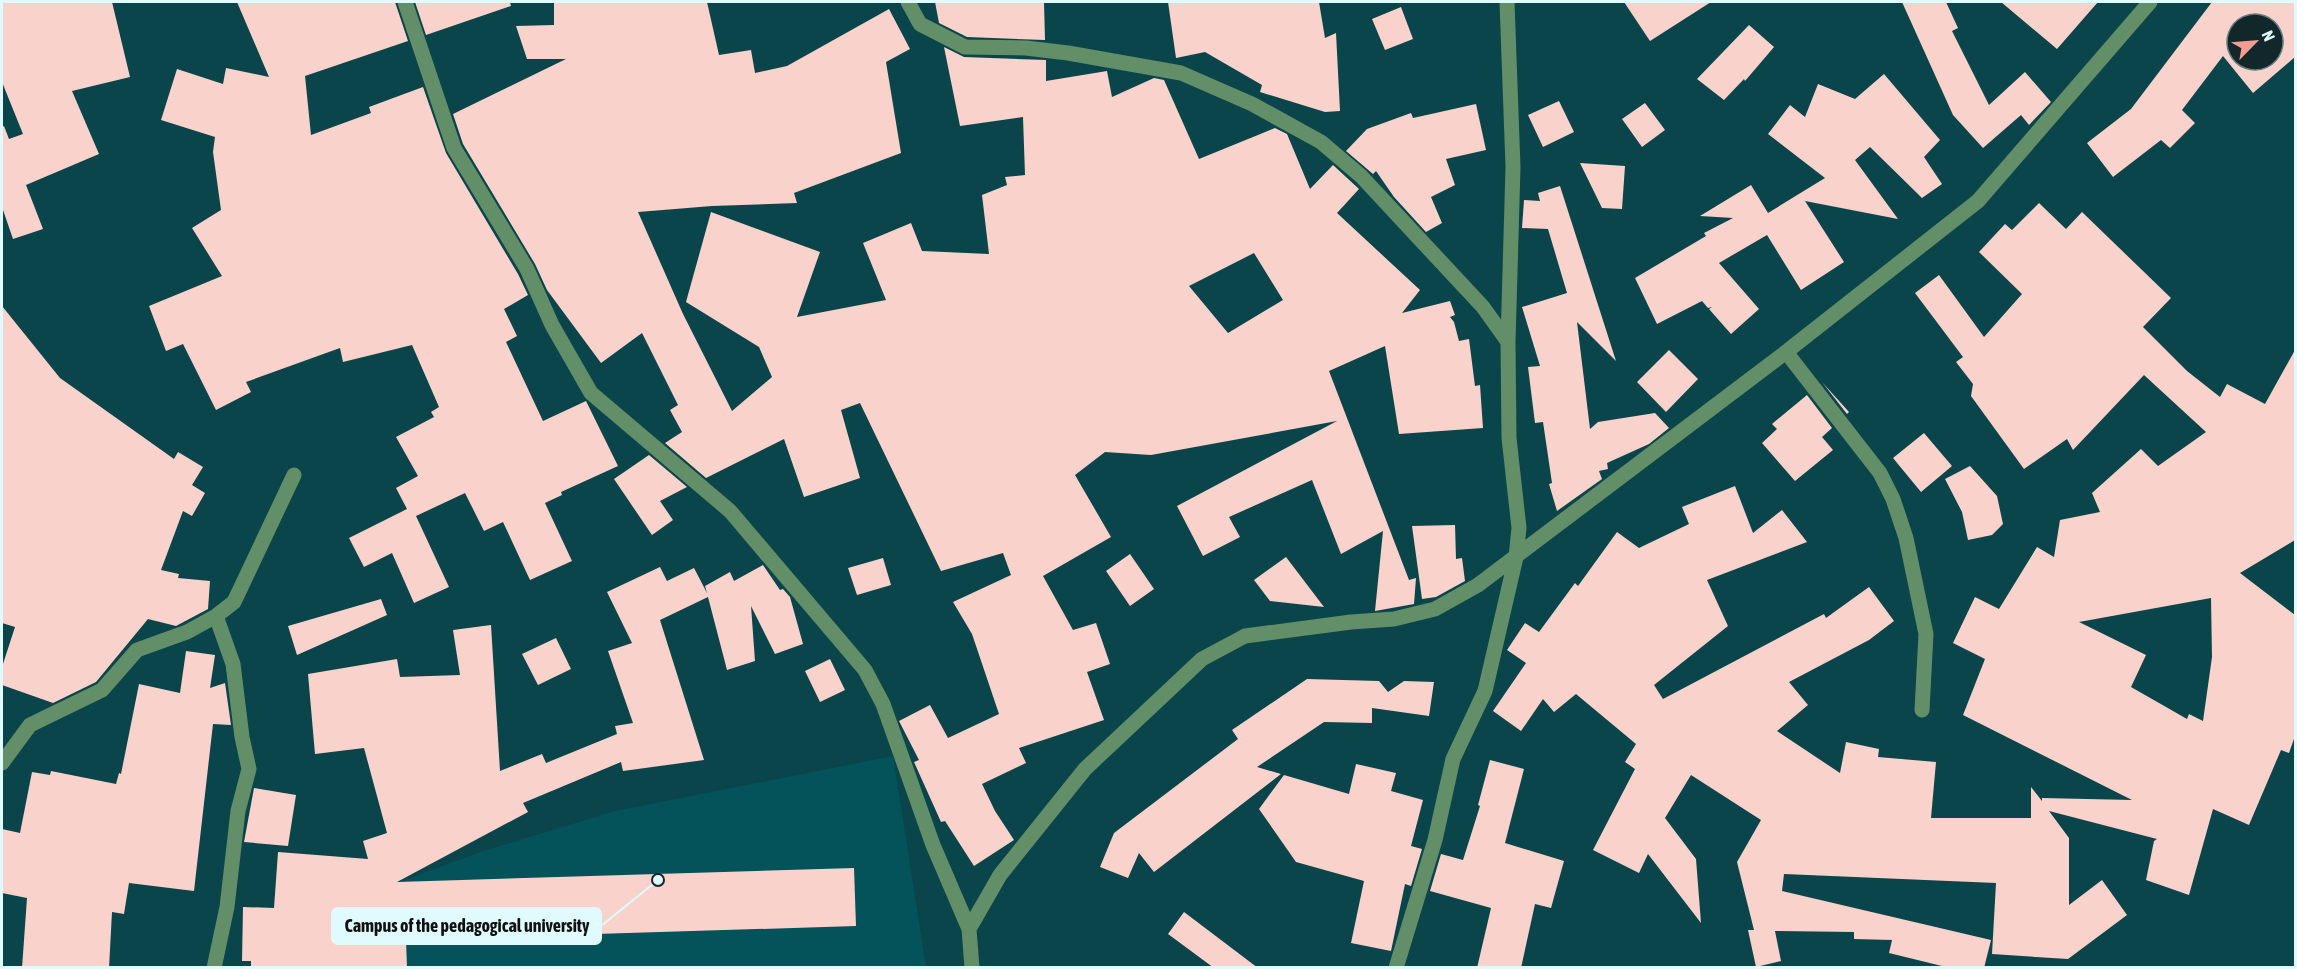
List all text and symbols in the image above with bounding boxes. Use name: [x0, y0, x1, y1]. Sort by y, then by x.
north arrow: [2225, 12, 2285, 72]
text: N: [2258, 28, 2279, 44]
callout: Campus of the pedagogical university: [332, 908, 601, 944]
text: Campus of the pedagogical university: [345, 915, 590, 936]

